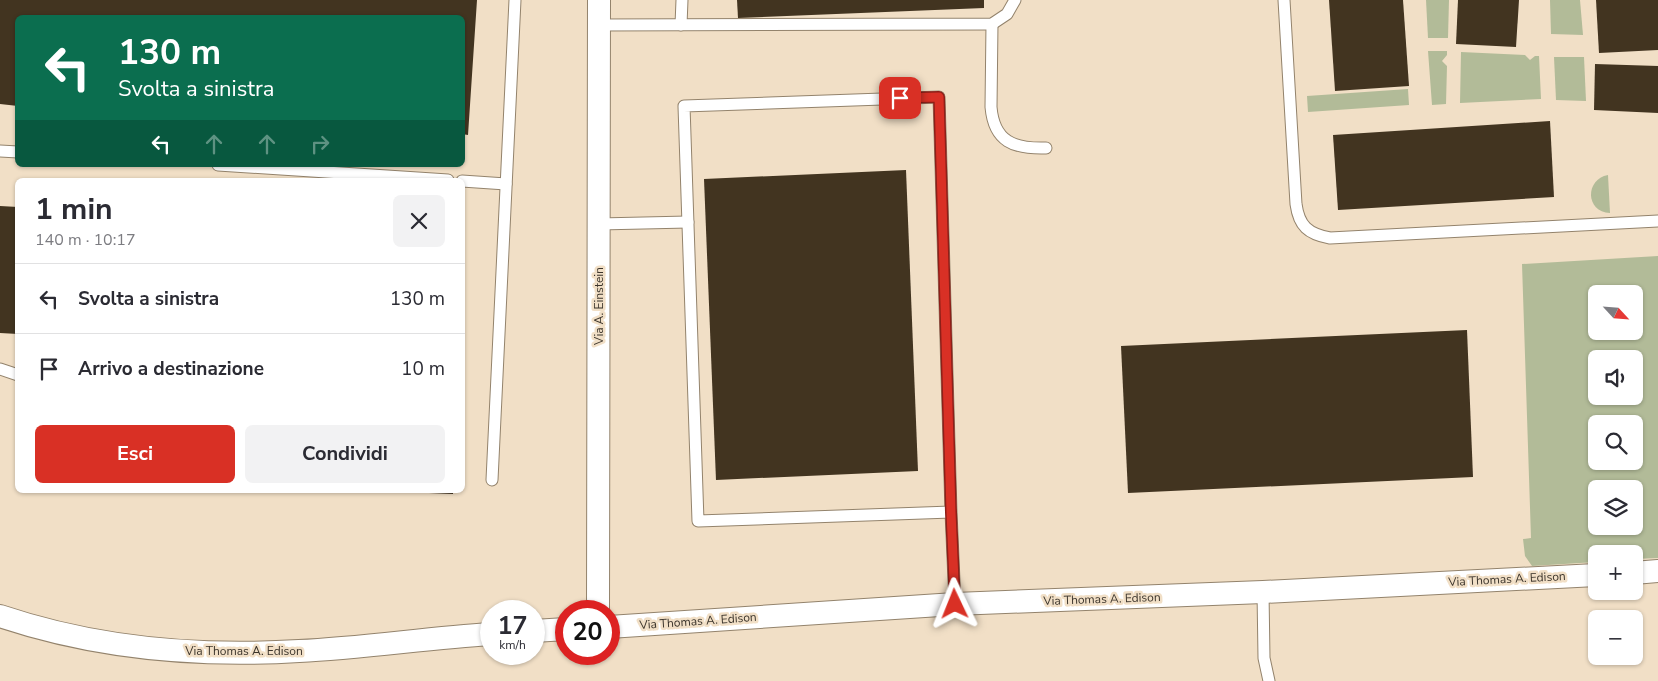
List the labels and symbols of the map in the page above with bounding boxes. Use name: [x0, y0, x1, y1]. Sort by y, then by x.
pin: [879, 77, 921, 119]
street label: Via A. Einstein: [591, 267, 607, 346]
north arrow: [1588, 285, 1642, 340]
street label: Via Thomas A. Edison: [1447, 568, 1566, 590]
position arrow: [928, 577, 980, 629]
street label: Via Thomas A. Edison: [1042, 589, 1161, 609]
speed limit sign: 20: [555, 600, 620, 665]
street label: Via Thomas A. Edison: [638, 609, 757, 633]
street label: Via Thomas A. Edison: [184, 643, 303, 659]

